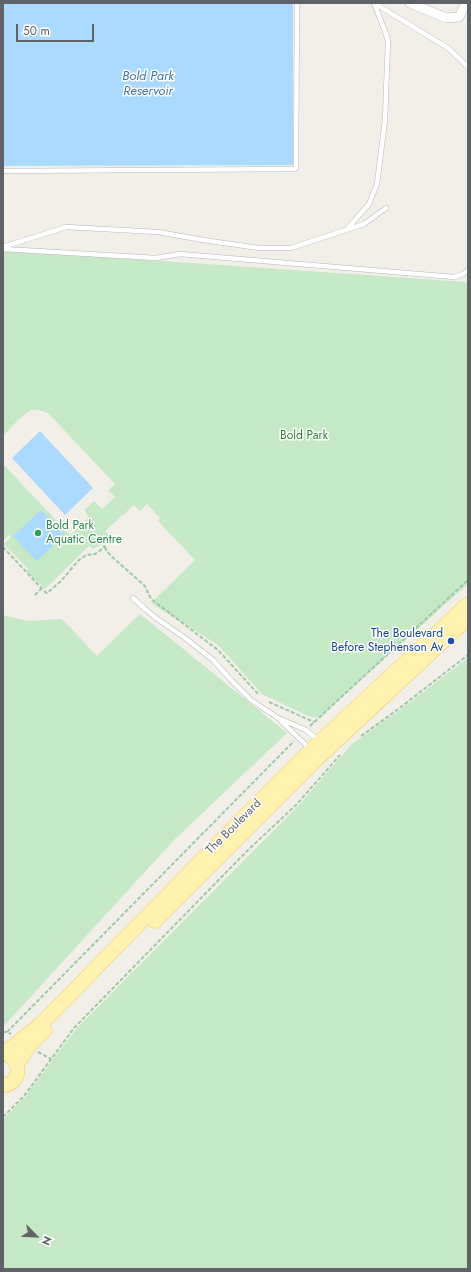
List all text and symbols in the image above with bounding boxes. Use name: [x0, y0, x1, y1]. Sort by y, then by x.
scale bar: [18, 16, 96, 42]
text: 50 m: [23, 22, 50, 40]
water label: Bold Park Reservoir: [122, 69, 174, 100]
park label: Bold Park: [280, 429, 328, 443]
place label: Bold Park Aquatic Centre: [46, 519, 122, 547]
marker: Bold Park Aquatic Centre: [33, 528, 43, 538]
place label: The Boulevard Before Stephenson Av: [331, 627, 443, 655]
marker: The Boulevard Before Stephenson Av: [446, 636, 456, 646]
street label: The Boulevard: [203, 796, 265, 858]
north arrow: [16, 1216, 56, 1256]
text: N: [38, 1234, 56, 1248]

